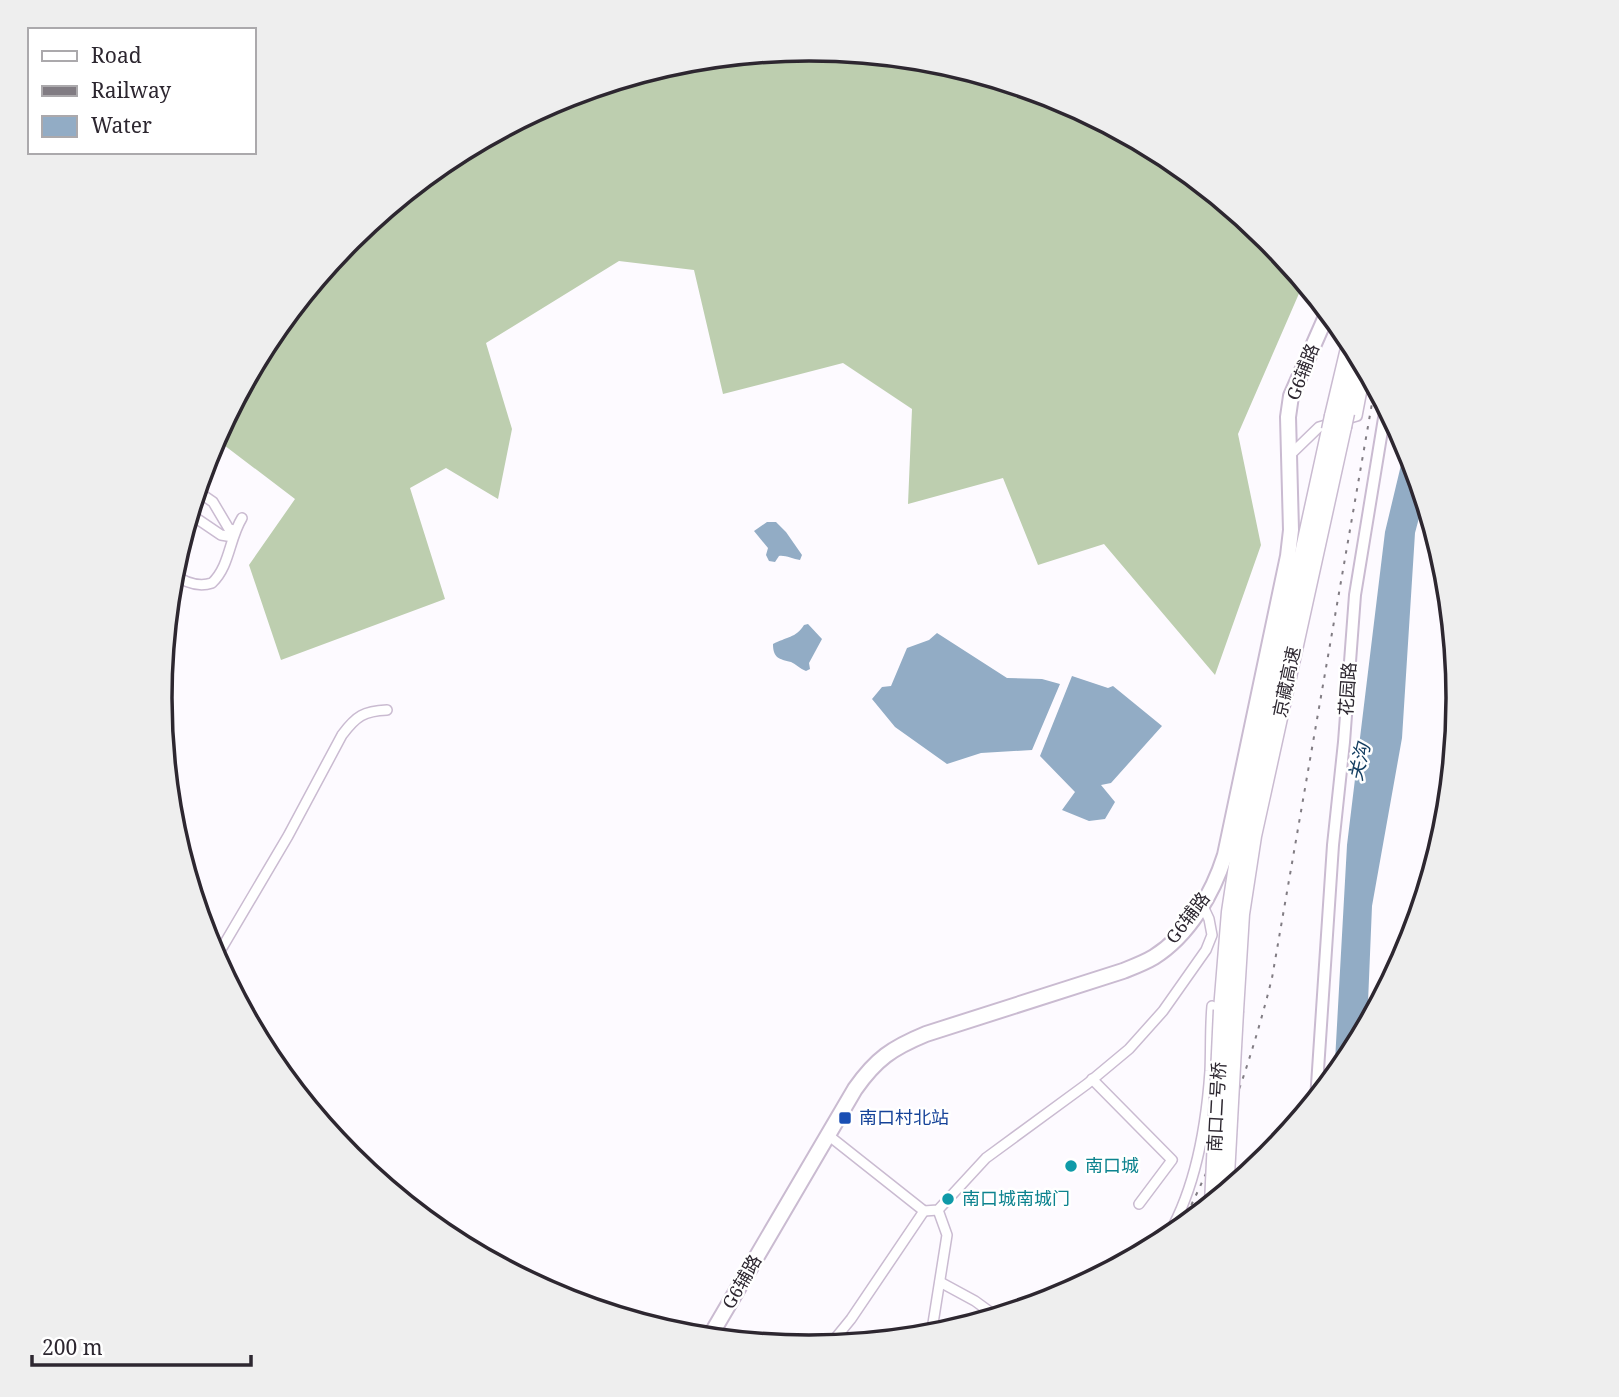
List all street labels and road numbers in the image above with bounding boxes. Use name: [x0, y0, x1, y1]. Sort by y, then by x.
street label: G6辅路: [1280, 340, 1324, 403]
street label: 京藏高速: [1267, 644, 1305, 720]
street label: 花园路: [1333, 661, 1361, 717]
street label: G6辅路: [1160, 887, 1215, 948]
street label: 南口二号桥: [1202, 1061, 1230, 1153]
street label: G6辅路: [716, 1250, 766, 1313]

